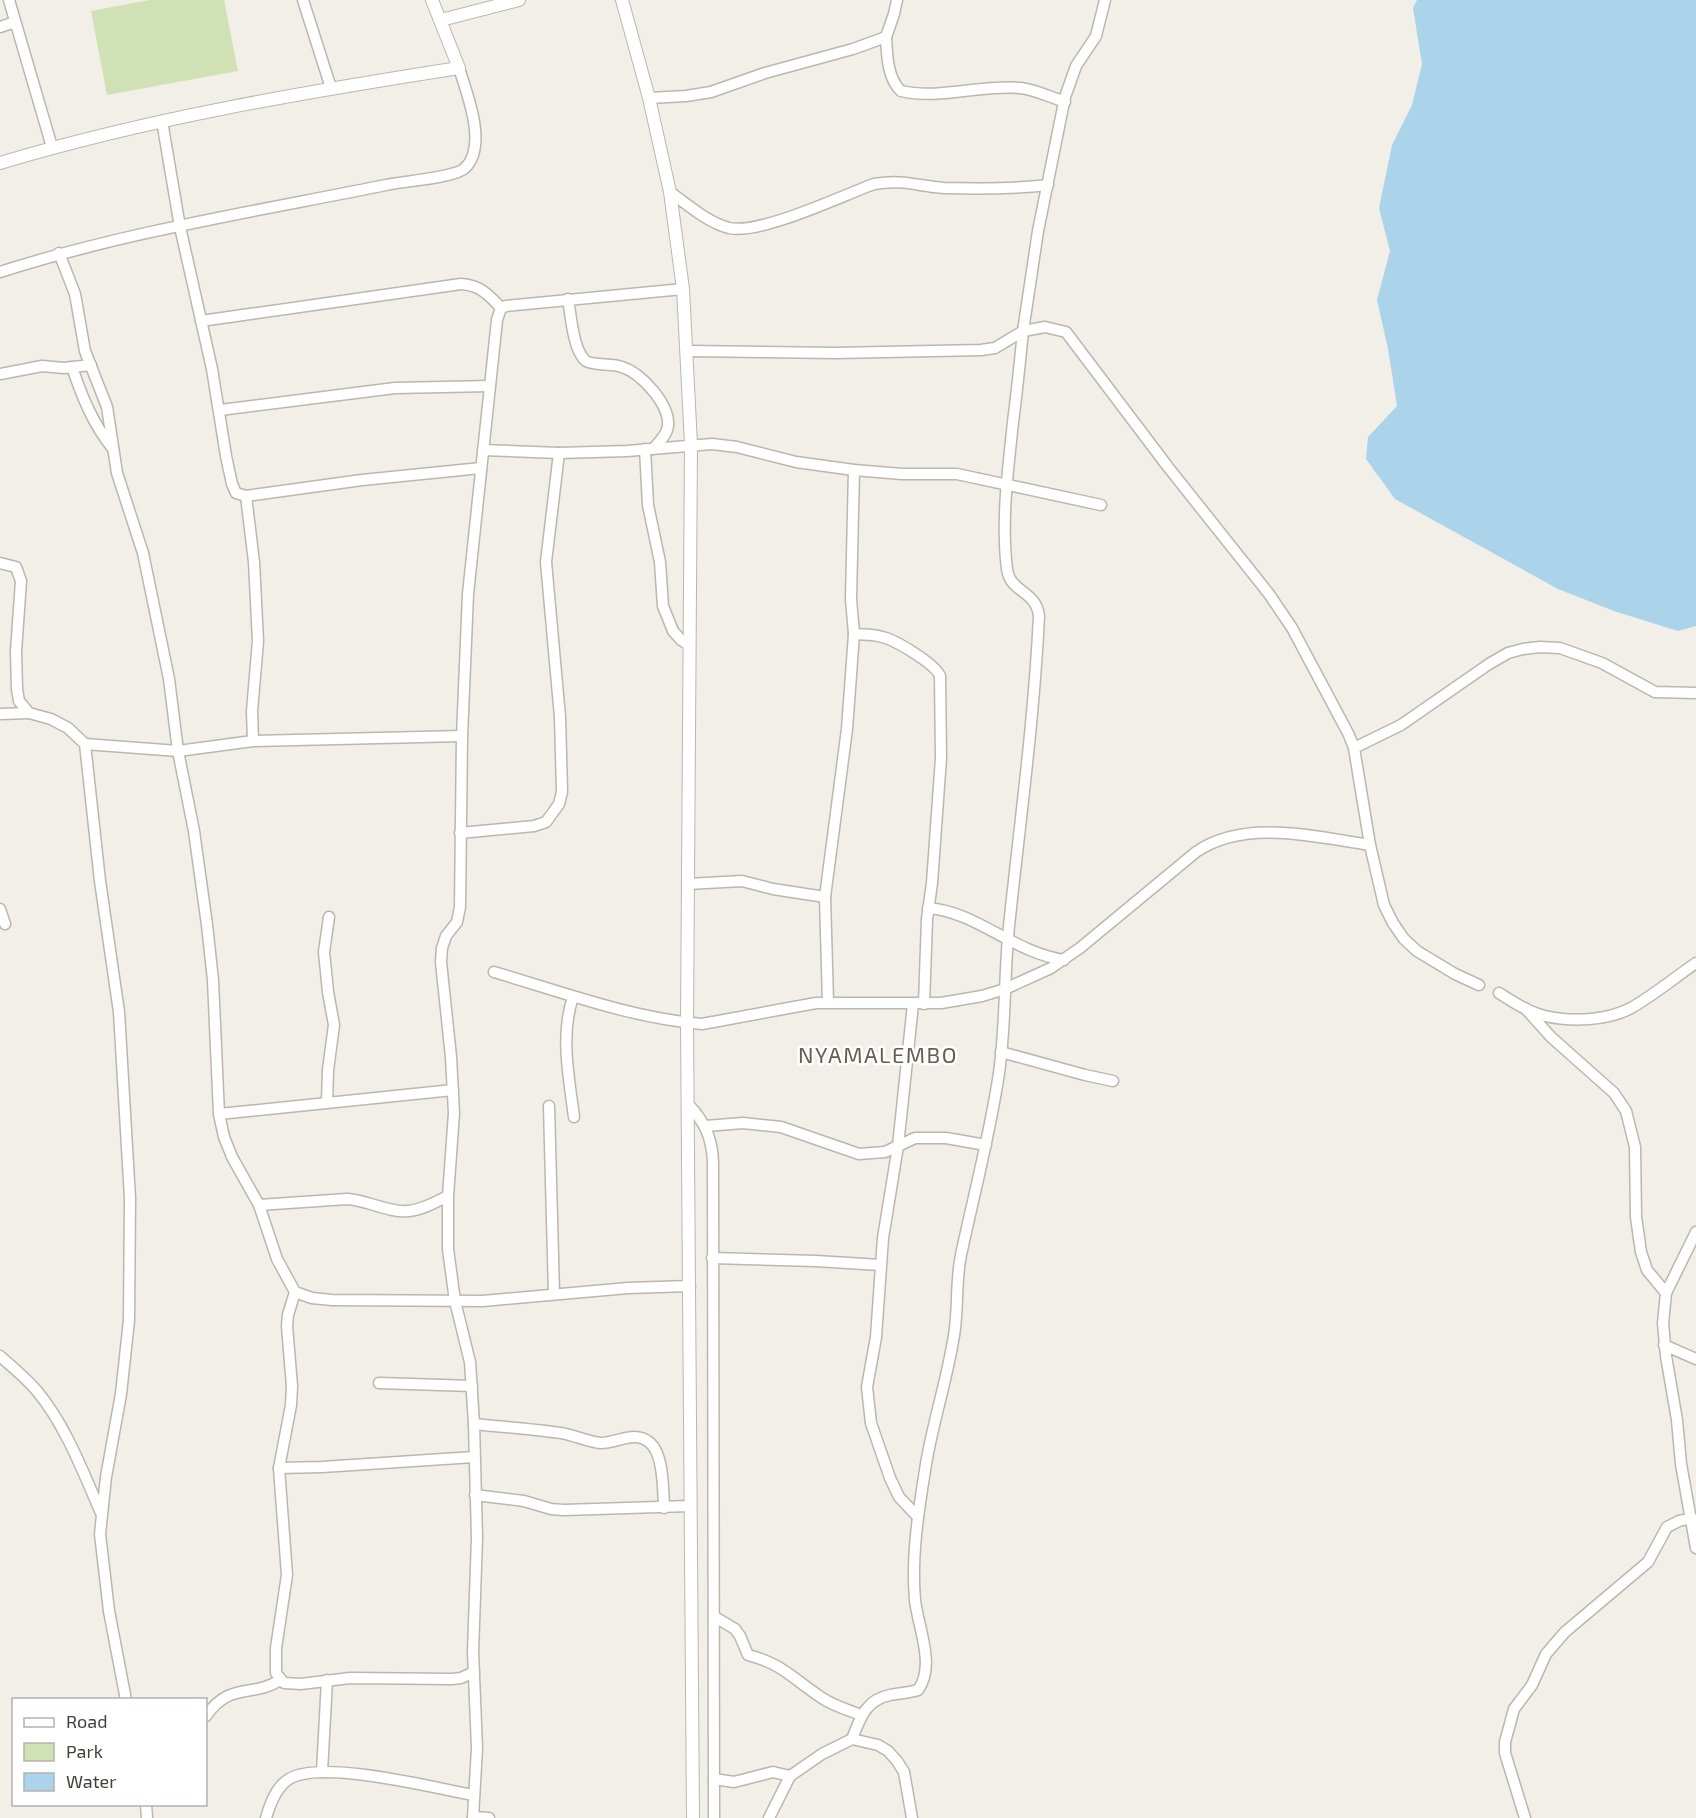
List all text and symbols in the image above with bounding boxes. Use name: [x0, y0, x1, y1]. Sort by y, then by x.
district label: NYAMALEMBO: [798, 1041, 958, 1067]
legend: [12, 1698, 207, 1806]
text: Road: [66, 1710, 107, 1732]
text: Park: [66, 1740, 103, 1762]
text: Water: [66, 1770, 116, 1792]

